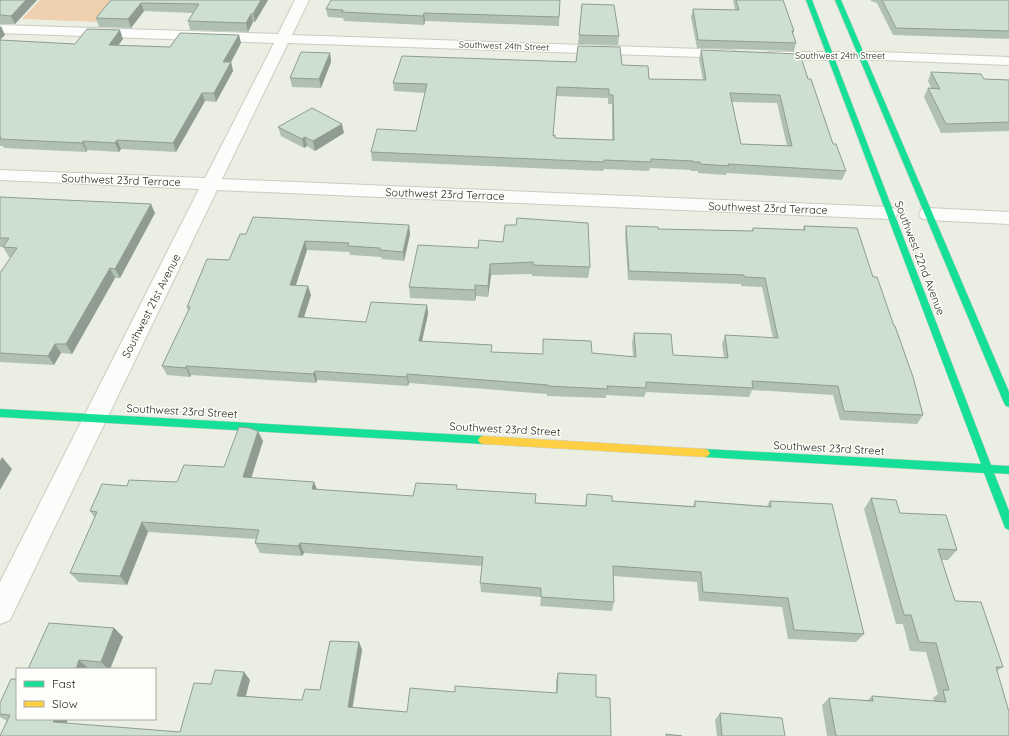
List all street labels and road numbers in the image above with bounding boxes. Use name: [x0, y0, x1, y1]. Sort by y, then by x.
street label: Southwest 24th Street: [459, 38, 549, 53]
street label: Southwest 24th Street: [795, 50, 885, 61]
street label: Southwest 23rd Terrace: [61, 171, 181, 189]
street label: Southwest 23rd Terrace: [385, 185, 505, 203]
street label: Southwest 23rd Terrace: [708, 199, 828, 217]
street label: Southwest 22nd Avenue: [892, 199, 948, 317]
street label: Southwest 21st Avenue: [119, 252, 183, 360]
street label: Southwest 23rd Street: [126, 401, 238, 421]
street label: Southwest 23rd Street: [449, 419, 561, 439]
street label: Southwest 23rd Street: [773, 438, 885, 458]

